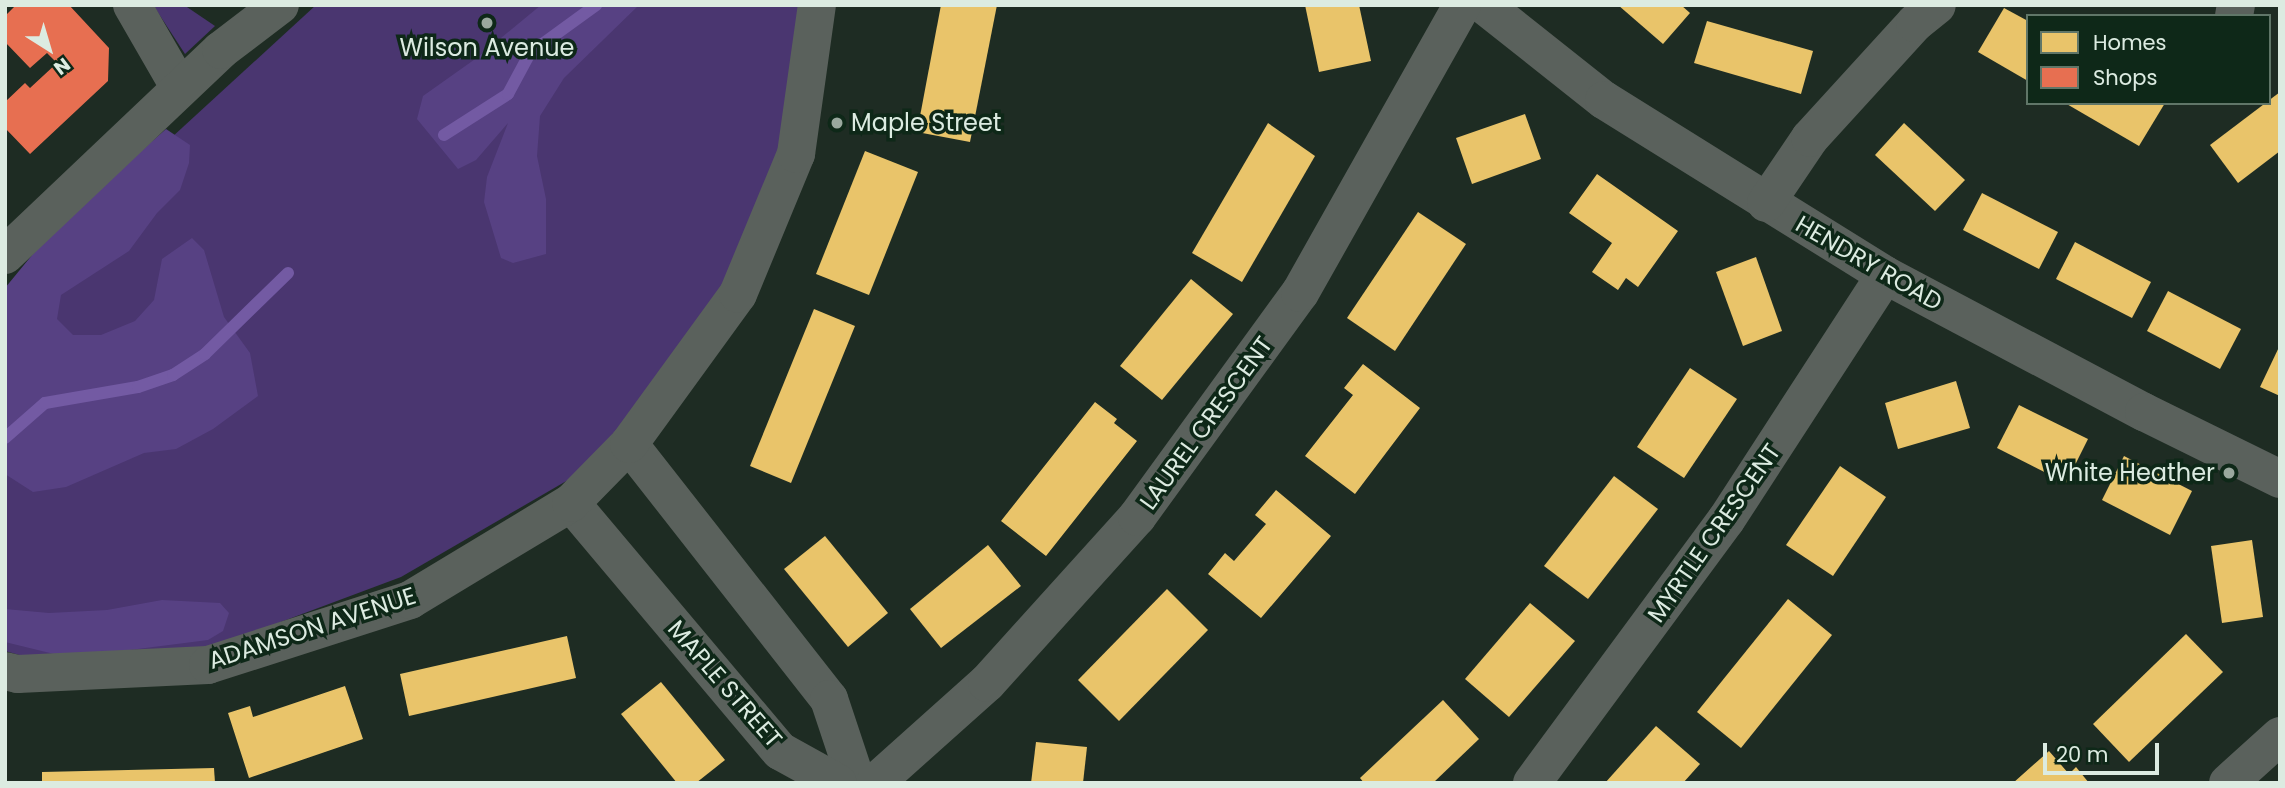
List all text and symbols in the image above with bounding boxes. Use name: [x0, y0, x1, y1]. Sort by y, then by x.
north arrow: [14, 14, 84, 84]
legend: [2026, 14, 2271, 105]
marker: Wilson Avenue: [479, 15, 495, 31]
text: Homes: [2093, 28, 2167, 57]
place label: Wilson Avenue: [399, 34, 575, 62]
text: N: [48, 51, 76, 81]
text: Shops: [2093, 63, 2157, 92]
place label: Maple Street: [851, 109, 1002, 137]
marker: Maple Street: [829, 115, 845, 131]
street label: HENDRY ROAD: [1791, 209, 1947, 317]
street label: LAUREL CRESCENT: [1134, 331, 1278, 515]
street label: MYRTLE CRESCENT: [1642, 438, 1786, 628]
place label: White Heather: [2045, 459, 2215, 487]
marker: White Heather: [2221, 465, 2237, 481]
street label: ADAMSON AVENUE: [205, 581, 419, 675]
street label: MAPLE STREET: [662, 615, 788, 753]
scale bar: [2047, 728, 2162, 772]
text: 20 m: [2056, 740, 2109, 769]

